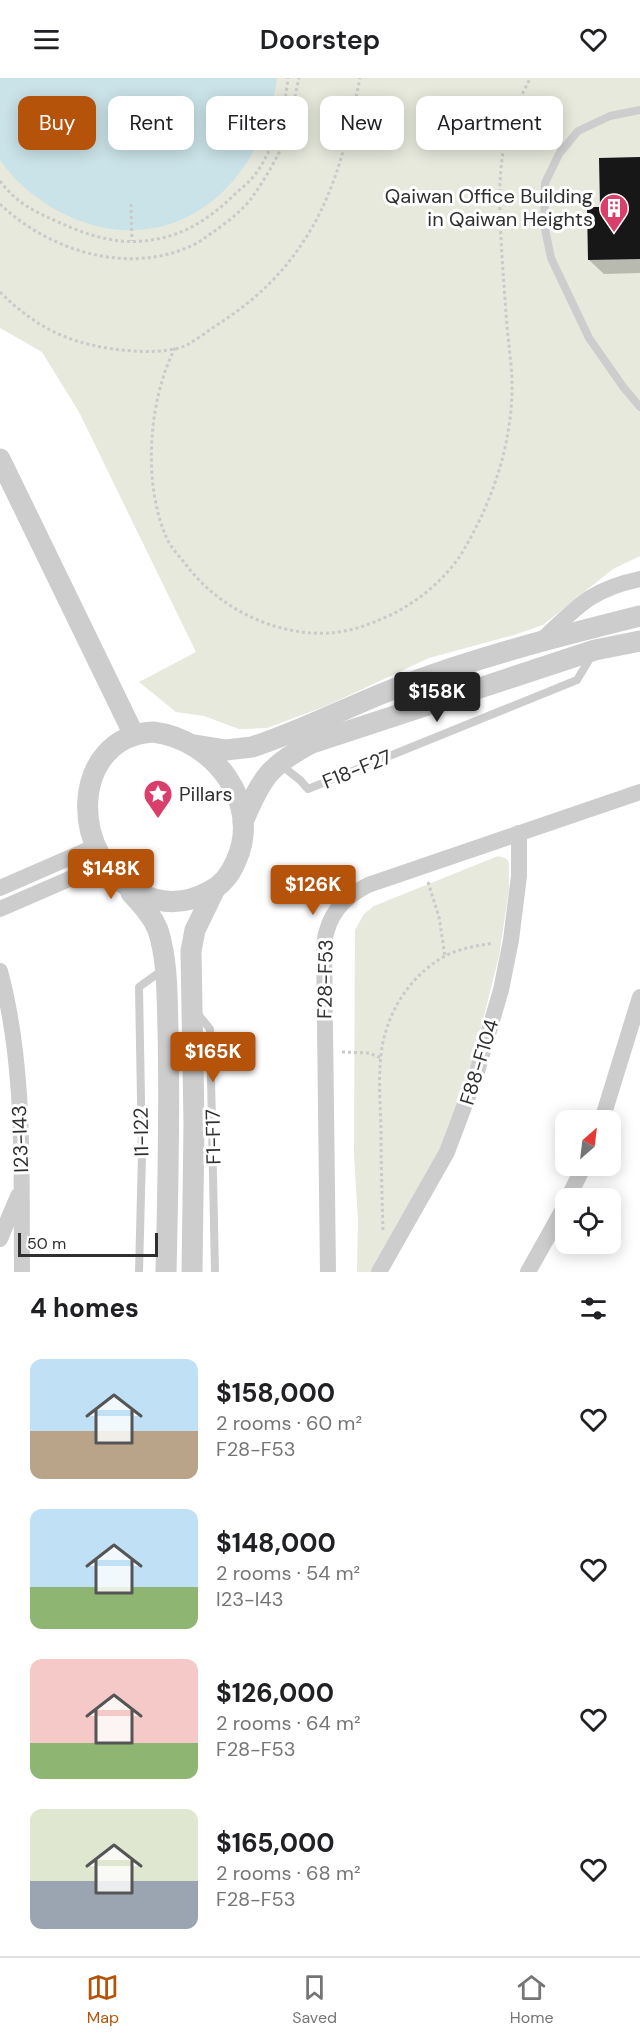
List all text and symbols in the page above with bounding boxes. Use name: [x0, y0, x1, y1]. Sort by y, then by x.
text: Doorstep: [260, 22, 380, 57]
icon: menu: [30, 23, 63, 56]
icon: heart: [577, 23, 610, 56]
chip: Buy: [18, 96, 96, 150]
chip: Rent: [108, 96, 194, 150]
chip: Filters: [206, 96, 308, 150]
chip: New: [320, 96, 404, 150]
chip: Apartment: [416, 96, 563, 150]
place label: Qaiwan Office Building in Qaiwan Heights: [385, 183, 593, 232]
building icon: Qaiwan Office Building in Qaiwan Heights: [598, 192, 630, 234]
pin: $158K: [395, 672, 479, 723]
text: $158K: [408, 678, 466, 704]
street label: F18-F27: [319, 743, 395, 795]
place icon: Pillars: [142, 778, 174, 820]
place label: Pillars: [179, 781, 233, 807]
pin: $148K: [69, 849, 153, 900]
text: $148K: [82, 855, 140, 881]
pin: $126K: [271, 865, 355, 916]
text: $126K: [285, 871, 341, 897]
street label: F28-F53: [311, 939, 339, 1019]
street label: F88-F104: [454, 1016, 504, 1108]
pin: $165K: [171, 1032, 255, 1083]
text: $165K: [184, 1038, 242, 1064]
street label: I23-I43: [6, 1105, 34, 1173]
street label: I1-I22: [128, 1107, 154, 1157]
street label: F1-F17: [200, 1109, 226, 1165]
north arrow: [555, 1110, 621, 1176]
map controls: [555, 1110, 621, 1254]
button: locate: [555, 1188, 621, 1254]
scale bar: [18, 1230, 158, 1258]
text: 50 m: [27, 1233, 66, 1254]
text: 4 homes: [30, 1291, 139, 1325]
icon: filters: [577, 1292, 610, 1325]
text: $158,000: [216, 1376, 335, 1410]
icon: home: [78, 1383, 150, 1455]
icon: heart: [577, 1403, 610, 1436]
text: 2 rooms · 60 m²: [216, 1410, 362, 1436]
text: F28-F53: [216, 1436, 296, 1462]
text: $148,000: [216, 1526, 336, 1560]
icon: home: [78, 1533, 150, 1605]
icon: heart: [577, 1553, 610, 1586]
text: 2 rooms · 54 m²: [216, 1560, 360, 1586]
text: I23-I43: [216, 1586, 283, 1612]
text: $126,000: [216, 1676, 334, 1710]
icon: home: [78, 1683, 150, 1755]
icon: heart: [577, 1703, 610, 1736]
text: 2 rooms · 64 m²: [216, 1710, 360, 1736]
text: F28-F53: [216, 1736, 296, 1762]
text: $165,000: [216, 1826, 335, 1860]
icon: home: [78, 1833, 150, 1905]
icon: heart: [577, 1853, 610, 1886]
text: 2 rooms · 68 m²: [216, 1860, 361, 1886]
text: F28-F53: [216, 1886, 296, 1912]
tab: Map: [86, 1971, 119, 2028]
tab: Saved: [292, 1971, 337, 2028]
tab: Home: [510, 1971, 554, 2028]

